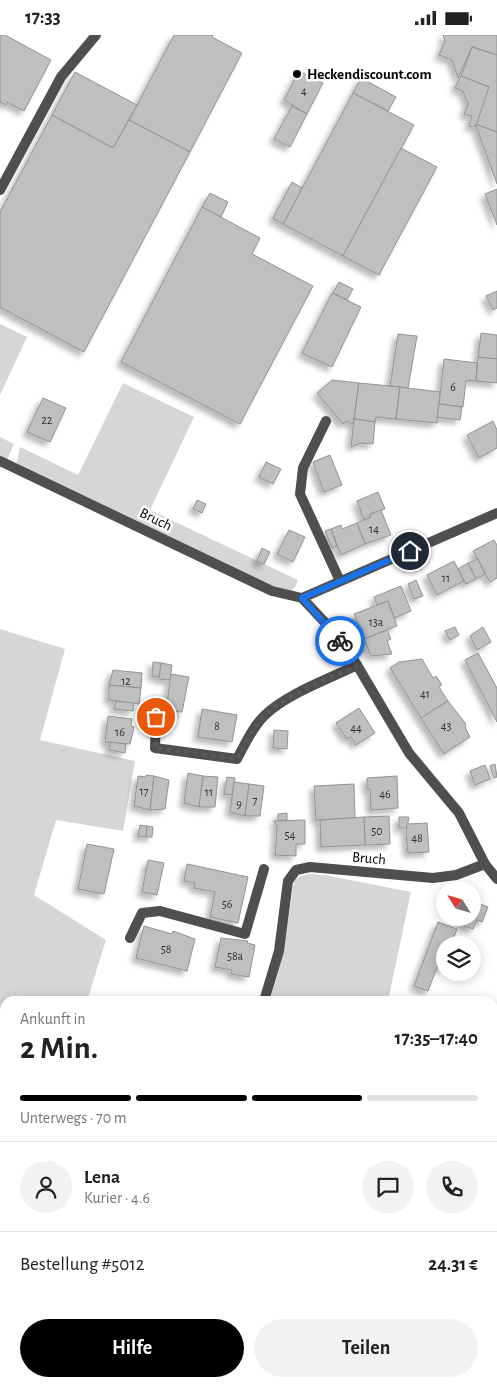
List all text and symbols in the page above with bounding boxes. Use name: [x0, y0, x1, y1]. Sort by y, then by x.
text: 17:33: [25, 8, 61, 27]
place label: Heckendiscount.com: [307, 67, 432, 82]
marker: Heckendiscount.com: [291, 68, 303, 80]
house number: 4: [301, 85, 307, 97]
house number: 6: [450, 381, 456, 393]
house number: 22: [42, 414, 53, 426]
street label: Bruch: [137, 505, 174, 534]
house number: 14: [369, 523, 379, 535]
pin: [389, 530, 431, 572]
icon: home: [396, 537, 424, 565]
house number: 11: [442, 572, 450, 584]
courier: [315, 616, 365, 666]
house number: 13a: [369, 616, 384, 628]
icon: bike: [326, 627, 354, 655]
house number: 12: [121, 675, 131, 687]
house number: 41: [420, 688, 430, 700]
pin: [135, 696, 177, 738]
icon: bag: [142, 703, 170, 731]
house number: 8: [214, 720, 220, 732]
house number: 43: [441, 720, 451, 732]
house number: 44: [350, 722, 362, 734]
house number: 16: [115, 726, 125, 738]
house number: 17: [139, 785, 149, 797]
house number: 11: [205, 786, 213, 798]
house number: 46: [379, 788, 391, 800]
house number: 7: [252, 794, 258, 806]
house number: 9: [236, 798, 242, 810]
house number: 50: [371, 825, 383, 837]
house number: 54: [285, 829, 296, 841]
house number: 48: [411, 832, 423, 844]
street label: Bruch: [351, 850, 387, 867]
north arrow: [436, 881, 481, 926]
map controls: [436, 881, 481, 981]
house number: 56: [222, 898, 233, 910]
button: layers: [436, 936, 481, 981]
house number: 58: [161, 943, 172, 955]
house number: 58a: [227, 950, 244, 962]
text: Ankunft in: [20, 1011, 86, 1027]
text: 17:35–17:40: [395, 1029, 478, 1048]
text: 2 Min.: [20, 1032, 98, 1064]
text: Unterwegs · 70 m: [20, 1110, 127, 1126]
button: person: [20, 1161, 72, 1213]
button: chat: [362, 1161, 414, 1213]
button: phone: [426, 1161, 478, 1213]
text: Lena: [84, 1168, 120, 1187]
text: Kurier · 4.6: [84, 1190, 150, 1206]
text: Bestellung #5012: [20, 1255, 144, 1274]
text: 24.31 €: [428, 1255, 478, 1274]
button: Hilfe: [20, 1319, 244, 1377]
button: Teilen: [254, 1319, 478, 1377]

